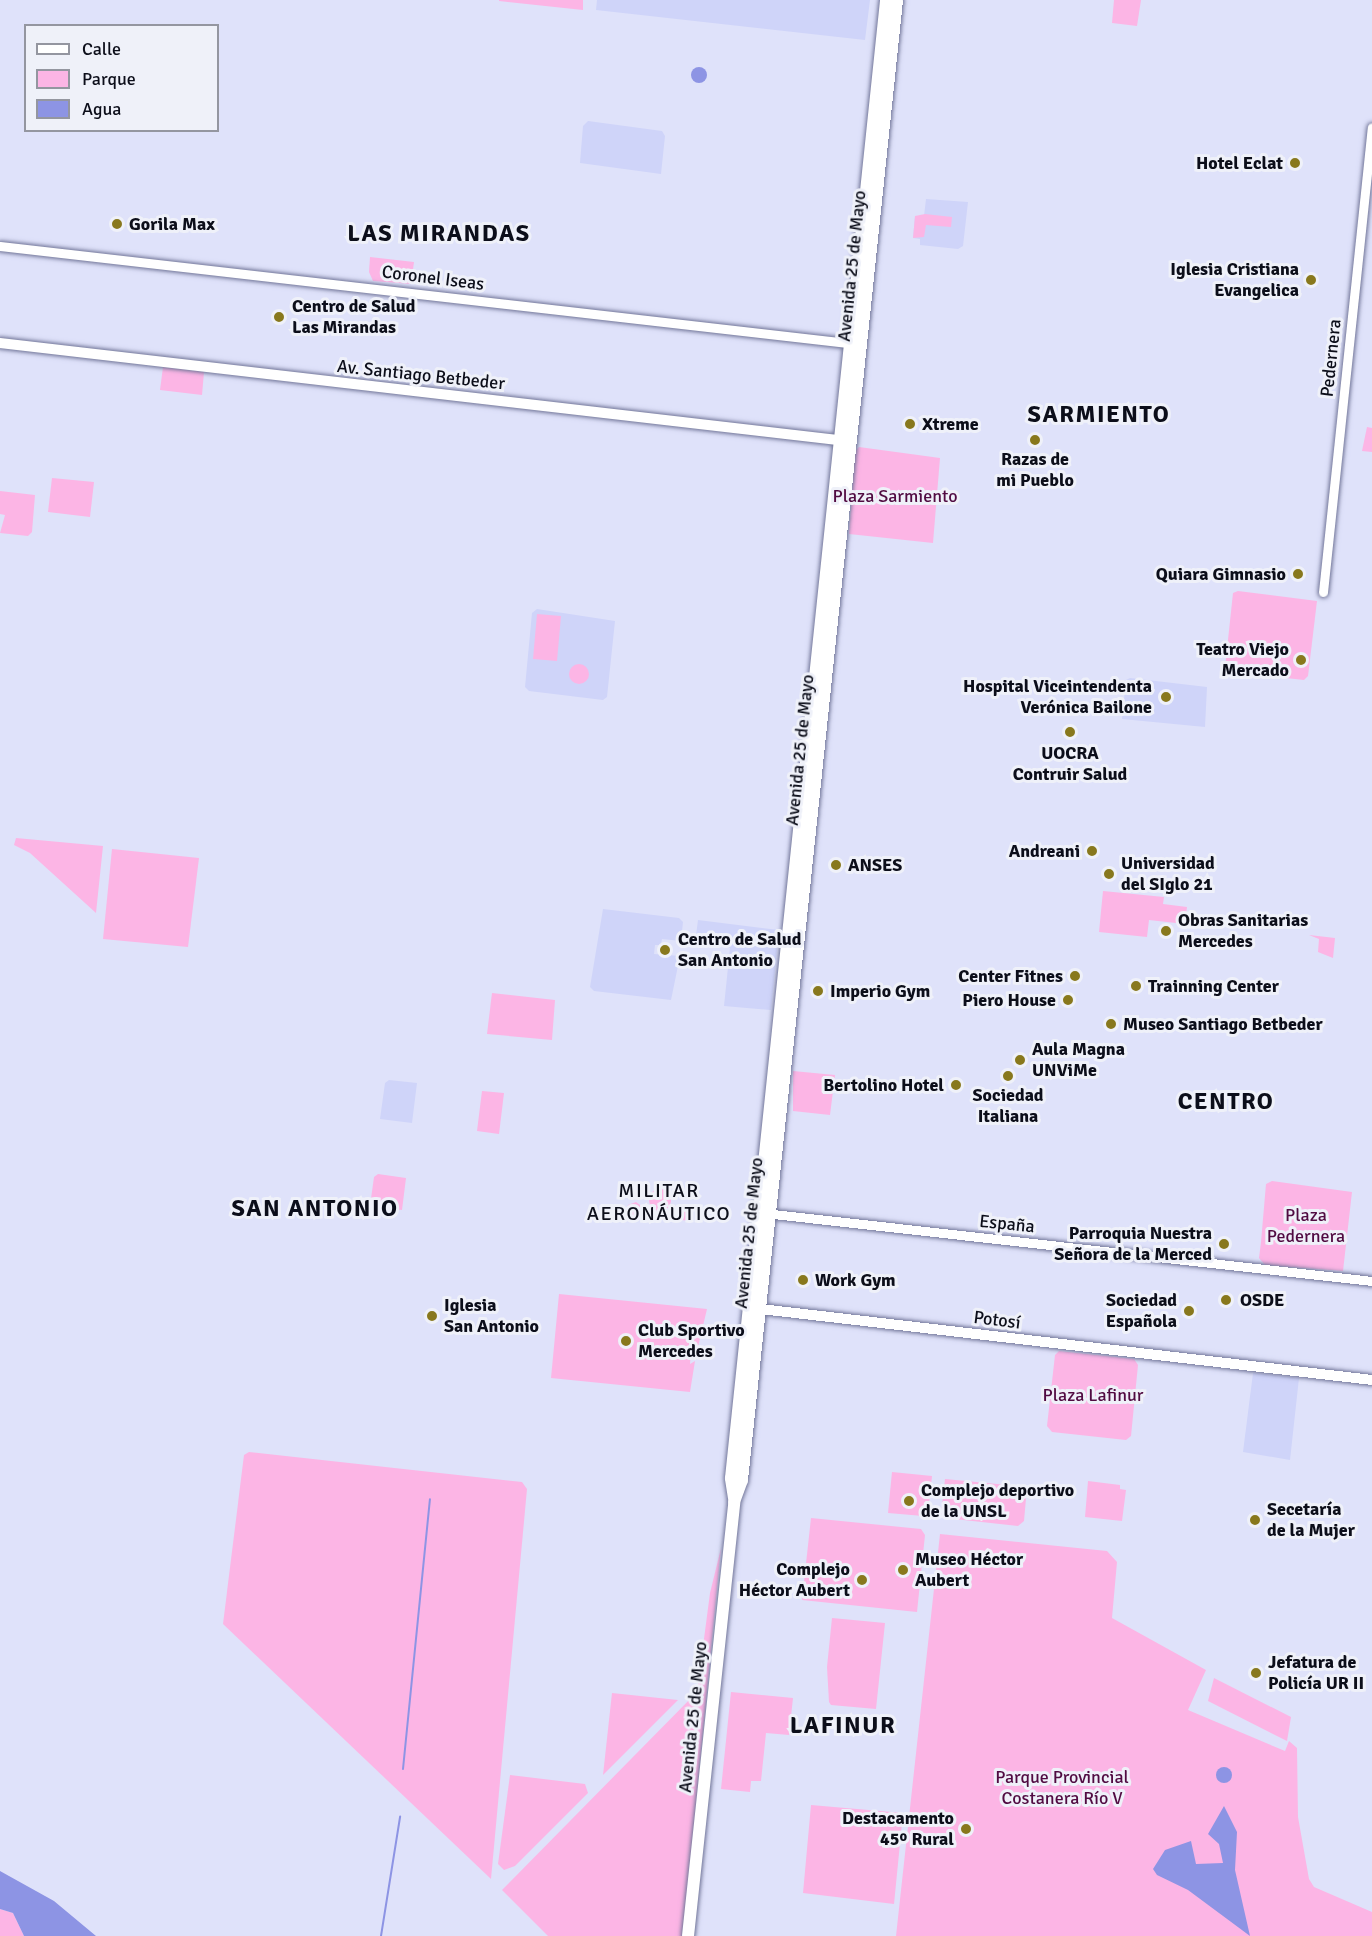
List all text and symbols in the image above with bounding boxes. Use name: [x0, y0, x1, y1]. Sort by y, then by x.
legend: [24, 24, 219, 132]
text: Calle: [82, 38, 121, 60]
text: Parque: [82, 68, 136, 90]
text: Agua: [82, 98, 121, 120]
place label: Hotel Eclat: [1196, 152, 1283, 174]
marker: Hotel Eclat: [1288, 156, 1302, 170]
street label: Avenida 25 de Mayo: [833, 189, 871, 343]
place label: Gorila Max: [129, 213, 215, 235]
marker: Gorila Max: [110, 217, 124, 231]
district label: LAS MIRANDAS: [347, 220, 531, 248]
place label: Iglesia Cristiana Evangelica: [1170, 259, 1299, 302]
street label: Coronel Iseas: [381, 261, 485, 295]
marker: Iglesia Cristiana Evangelica: [1304, 273, 1318, 287]
place label: Centro de Salud Las Mirandas: [292, 296, 415, 338]
marker: Centro de Salud Las Mirandas: [270, 308, 288, 326]
street label: Pedernera: [1316, 318, 1346, 398]
street label: Av. Santiago Betbeder: [336, 355, 506, 395]
district label: SARMIENTO: [1028, 401, 1170, 429]
place label: Xtreme: [922, 413, 979, 435]
marker: Xtreme: [903, 417, 917, 431]
marker: Razas de mi Pueblo: [1028, 433, 1042, 447]
place label: Razas de mi Pueblo: [996, 449, 1074, 492]
park label: Plaza Sarmiento: [832, 485, 958, 507]
place label: Quiara Gimnasio: [1156, 563, 1286, 585]
marker: Quiara Gimnasio: [1291, 567, 1305, 581]
place label: Teatro Viejo Mercado: [1196, 639, 1289, 682]
marker: Teatro Viejo Mercado: [1294, 653, 1308, 667]
street label: Avenida 25 de Mayo: [781, 673, 819, 827]
place label: Hospital Viceintendenta Verónica Bailone: [963, 676, 1152, 718]
marker: Hospital Viceintendenta Verónica Bailone: [1157, 688, 1175, 706]
marker: UOCRA Contruir Salud: [1061, 723, 1079, 741]
place label: UOCRA Contruir Salud: [1013, 743, 1127, 786]
place label: Andreani: [1009, 840, 1080, 862]
marker: Andreani: [1085, 844, 1099, 858]
place label: Universidad del SIglo 21: [1121, 853, 1215, 896]
place label: ANSES: [848, 854, 902, 876]
marker: ANSES: [829, 858, 843, 872]
marker: Universidad del SIglo 21: [1102, 867, 1116, 881]
place label: Obras Sanitarias Mercedes: [1178, 910, 1308, 952]
marker: Obras Sanitarias Mercedes: [1159, 924, 1173, 938]
place label: Centro de Salud San Antonio: [678, 929, 801, 972]
marker: Centro de Salud San Antonio: [656, 941, 674, 959]
place label: Center Fitnes: [958, 965, 1063, 987]
marker: Center Fitnes: [1068, 969, 1082, 983]
place label: Trainning Center: [1148, 975, 1279, 997]
marker: Trainning Center: [1129, 979, 1143, 993]
place label: Imperio Gym: [830, 980, 930, 1002]
marker: Imperio Gym: [811, 984, 825, 998]
place label: Piero House: [962, 989, 1056, 1011]
marker: Piero House: [1061, 993, 1075, 1007]
place label: Museo Santiago Betbeder: [1123, 1013, 1323, 1035]
marker: Museo Santiago Betbeder: [1104, 1017, 1118, 1031]
place label: Aula Magna UNViMe: [1032, 1039, 1125, 1082]
marker: Aula Magna UNViMe: [1013, 1053, 1027, 1067]
marker: Sociedad Italiana: [1001, 1069, 1015, 1083]
place label: Bertolino Hotel: [823, 1074, 944, 1096]
marker: Bertolino Hotel: [949, 1078, 963, 1092]
place label: Sociedad Italiana: [973, 1085, 1043, 1128]
district label: CENTRO: [1178, 1088, 1274, 1116]
street label: Avenida 25 de Mayo: [730, 1156, 768, 1310]
district label: MILITAR AERONÁUTICO: [587, 1178, 731, 1225]
district label: SAN ANTONIO: [231, 1195, 399, 1223]
park label: Plaza Pedernera: [1267, 1205, 1345, 1248]
street label: España: [978, 1210, 1036, 1238]
place label: Parroquia Nuestra Señora de la Merced: [1054, 1223, 1212, 1266]
marker: Parroquia Nuestra Señora de la Merced: [1217, 1237, 1231, 1251]
place label: Work Gym: [815, 1269, 896, 1291]
marker: Work Gym: [796, 1273, 810, 1287]
place label: OSDE: [1240, 1289, 1284, 1311]
place label: Sociedad Española: [1106, 1290, 1177, 1332]
marker: OSDE: [1217, 1291, 1235, 1309]
place label: Iglesia San Antonio: [444, 1295, 539, 1338]
marker: Sociedad Española: [1182, 1304, 1196, 1318]
street label: Potosí: [972, 1306, 1022, 1334]
marker: Iglesia San Antonio: [425, 1309, 439, 1323]
place label: Club Sportivo Mercedes: [638, 1320, 745, 1362]
marker: Club Sportivo Mercedes: [619, 1334, 633, 1348]
park label: Plaza Lafinur: [1043, 1384, 1143, 1406]
place label: Complejo deportivo de la UNSL: [921, 1480, 1074, 1522]
marker: Complejo deportivo de la UNSL: [902, 1494, 916, 1508]
place label: Secetaría de la Mujer: [1267, 1499, 1355, 1541]
marker: Secetaría de la Mujer: [1248, 1513, 1262, 1527]
place label: Museo Héctor Aubert: [915, 1549, 1023, 1592]
place label: Complejo Héctor Aubert: [739, 1559, 850, 1602]
marker: Museo Héctor Aubert: [896, 1563, 910, 1577]
marker: Complejo Héctor Aubert: [855, 1573, 869, 1587]
street label: Avenida 25 de Mayo: [674, 1640, 712, 1794]
place label: Jefatura de Policía UR II: [1268, 1652, 1364, 1694]
marker: Jefatura de Policía UR II: [1249, 1666, 1263, 1680]
district label: LAFINUR: [790, 1712, 896, 1740]
park label: Parque Provincial Costanera Río V: [995, 1767, 1129, 1810]
place label: Destacamento 45º Rural: [842, 1808, 954, 1850]
marker: Destacamento 45º Rural: [959, 1822, 973, 1836]

